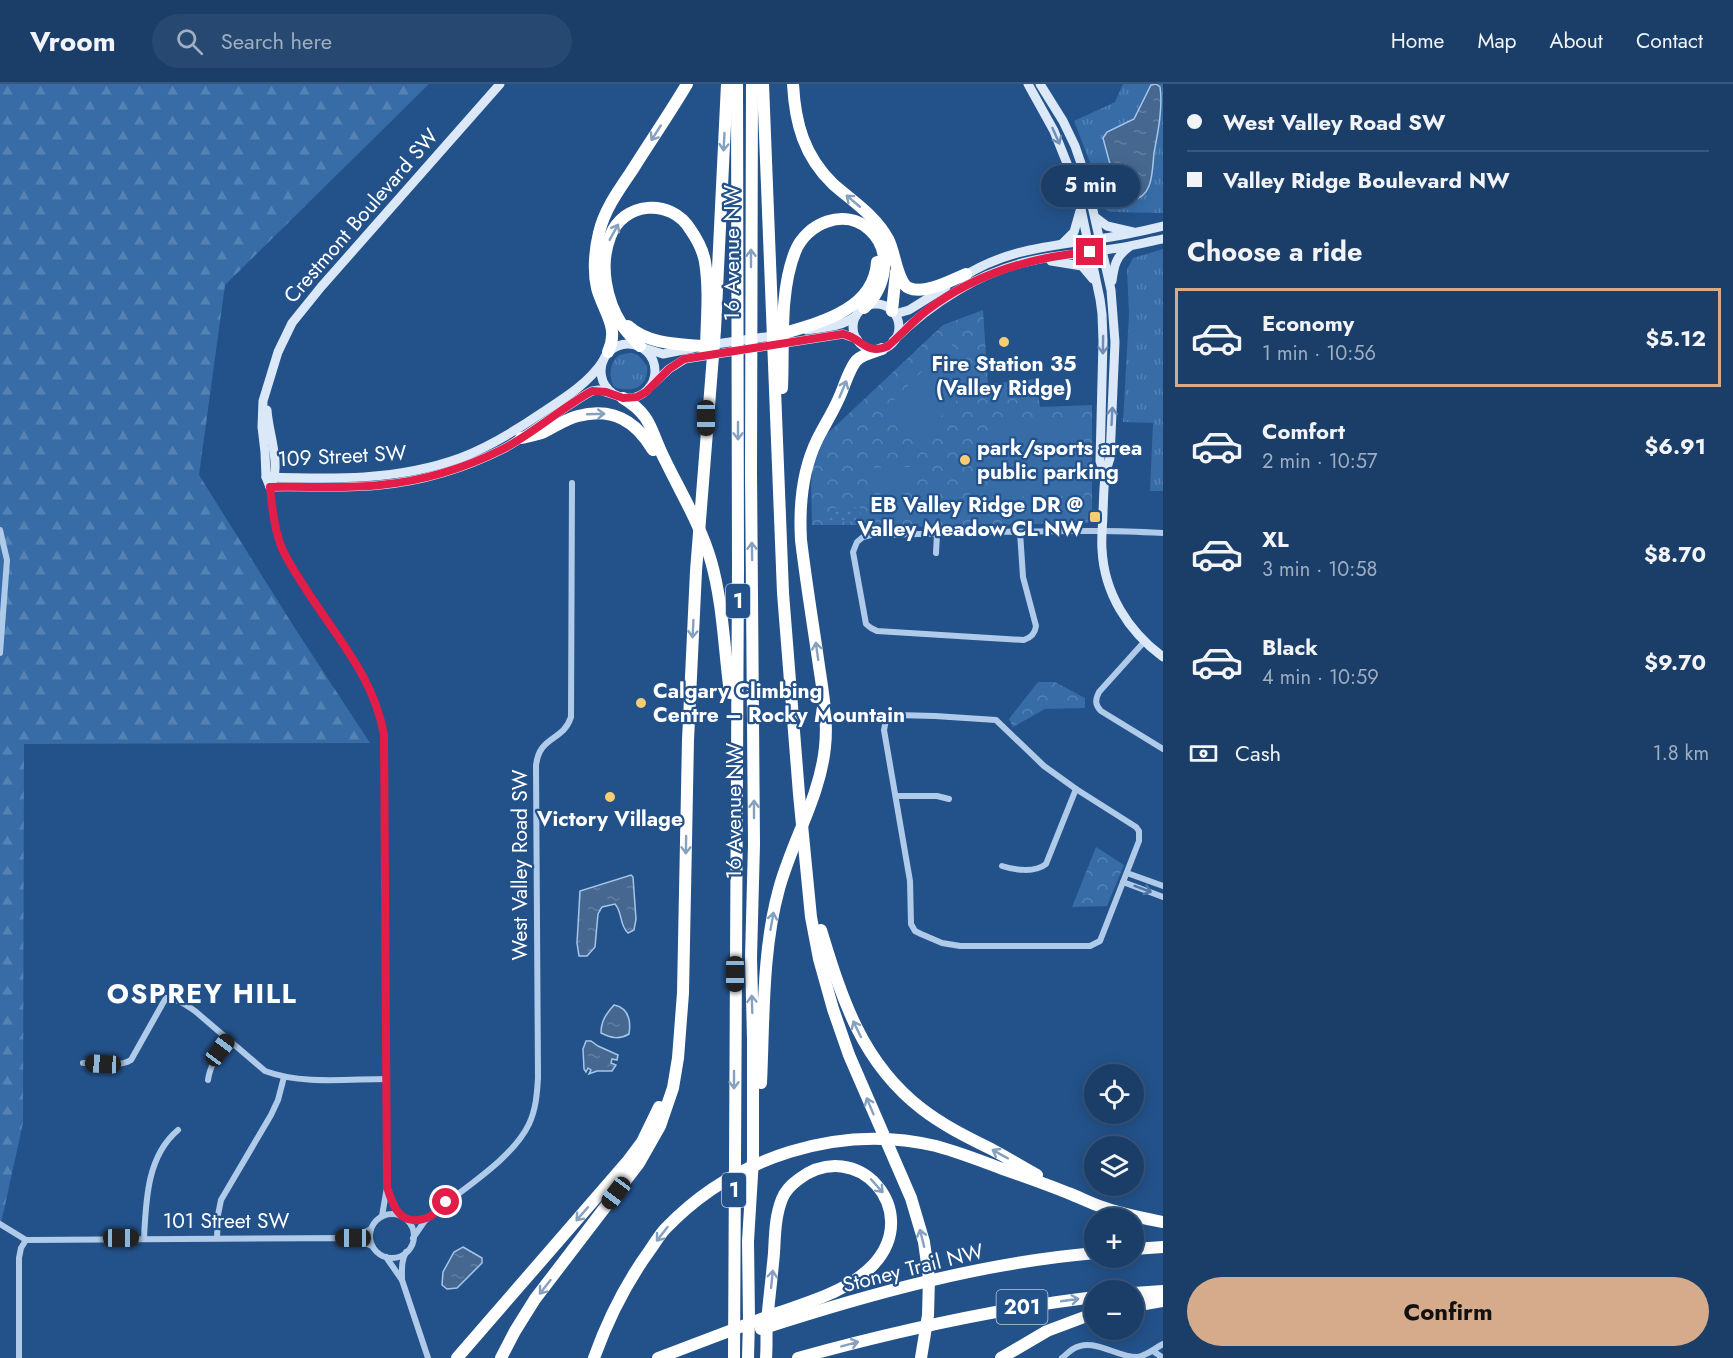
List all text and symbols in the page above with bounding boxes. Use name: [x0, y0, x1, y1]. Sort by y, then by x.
search box: [152, 14, 572, 68]
text: Vroom: [30, 21, 116, 62]
icon: search: [173, 25, 206, 58]
text: Search here: [221, 25, 332, 57]
text: Home: [1391, 26, 1444, 56]
text: Map: [1477, 26, 1517, 56]
text: About: [1550, 26, 1603, 56]
text: Contact: [1636, 26, 1703, 56]
text: West Valley Road SW: [1223, 106, 1445, 138]
street label: Crestmont Boulevard SW: [277, 122, 445, 310]
one-way arrow: [650, 125, 662, 141]
one-way arrow: [1051, 126, 1062, 144]
one-way arrow: [719, 132, 730, 152]
text: Valley Ridge Boulevard NW: [1223, 164, 1510, 196]
callout: 5 min: [1040, 165, 1140, 207]
text: 5 min: [1064, 171, 1117, 200]
street label: 16 Avenue NW: [717, 184, 747, 321]
one-way arrow: [846, 194, 861, 208]
one-way arrow: [608, 224, 620, 241]
text: Choose a ride: [1187, 232, 1362, 271]
route end: [1076, 238, 1103, 265]
one-way arrow: [745, 248, 757, 268]
text: Economy: [1262, 307, 1354, 339]
icon: car: [1190, 311, 1244, 365]
text: $5.12: [1645, 322, 1706, 354]
marker: Fire Station 35 (Valley Ridge): [997, 335, 1011, 349]
one-way arrow: [1097, 335, 1108, 355]
text: 1 min · 10:56: [1262, 339, 1376, 368]
place label: Fire Station 35 (Valley Ridge): [931, 349, 1077, 403]
one-way arrow: [838, 380, 849, 398]
car: [697, 400, 715, 436]
one-way arrow: [1106, 406, 1117, 426]
one-way arrow: [586, 408, 605, 420]
text: Comfort: [1262, 415, 1345, 447]
icon: car: [1190, 419, 1244, 473]
one-way arrow: [732, 421, 744, 441]
text: $6.91: [1645, 430, 1706, 462]
place label: park/sports area public parking: [977, 433, 1142, 487]
street label: 109 Street SW: [277, 438, 407, 474]
text: 2 min · 10:57: [1262, 447, 1377, 476]
marker: park/sports area public parking: [958, 453, 972, 467]
place label: EB Valley Ridge DR @ Valley Meadow CL NW: [857, 490, 1084, 544]
marker: EB Valley Ridge DR @ Valley Meadow CL NW: [1088, 510, 1102, 524]
text: XL: [1262, 523, 1289, 555]
icon: car: [1190, 527, 1244, 581]
text: $8.70: [1644, 538, 1706, 570]
one-way arrow: [746, 541, 758, 561]
text: 3 min · 10:58: [1262, 555, 1377, 584]
road number: 1: [726, 584, 750, 618]
one-way arrow: [687, 619, 698, 639]
text: Black: [1262, 631, 1318, 663]
icon: car: [1190, 635, 1244, 689]
one-way arrow: [811, 642, 822, 662]
text: $9.70: [1644, 646, 1706, 678]
text: 4 min · 10:59: [1262, 663, 1379, 692]
place label: Calgary Climbing Centre – Rocky Mountain: [653, 676, 905, 730]
marker: Calgary Climbing Centre – Rocky Mountain: [634, 696, 648, 710]
icon: cash: [1187, 737, 1220, 770]
text: Cash: [1235, 737, 1281, 769]
text: 1.8 km: [1653, 739, 1709, 768]
street label: 16 Avenue NW: [719, 742, 749, 879]
street label: West Valley Road SW: [505, 769, 535, 961]
marker: Victory Village: [603, 790, 617, 804]
one-way arrow: [748, 799, 760, 819]
place label: Victory Village: [536, 804, 683, 834]
one-way arrow: [680, 835, 692, 855]
one-way arrow: [1133, 885, 1152, 896]
one-way arrow: [767, 912, 778, 932]
car: [726, 956, 744, 992]
district label: OSPREY HILL: [107, 974, 297, 1013]
one-way arrow: [747, 994, 758, 1014]
one-way arrow: [850, 1020, 862, 1038]
car: [202, 1030, 238, 1070]
car: [85, 1054, 121, 1074]
map controls: [1084, 1064, 1144, 1340]
button: locate: [1084, 1064, 1144, 1124]
one-way arrow: [729, 1069, 740, 1089]
one-way arrow: [864, 1097, 875, 1115]
button: layers: [1084, 1136, 1144, 1196]
one-way arrow: [992, 1148, 1010, 1159]
car: [598, 1173, 634, 1213]
road number: 1: [722, 1173, 746, 1207]
one-way arrow: [870, 1178, 884, 1193]
route start: [432, 1188, 459, 1215]
street label: 101 Street SW: [163, 1206, 289, 1236]
one-way arrow: [576, 1206, 589, 1222]
button: +: [1084, 1208, 1144, 1268]
one-way arrow: [655, 1226, 668, 1242]
car: [103, 1229, 139, 1247]
car: [335, 1229, 371, 1247]
one-way arrow: [916, 1229, 928, 1248]
street label: Stoney Trail NW: [839, 1236, 987, 1300]
one-way arrow: [766, 1269, 777, 1289]
button: Confirm: [1187, 1277, 1709, 1346]
one-way arrow: [538, 1279, 551, 1295]
button: −: [1084, 1280, 1144, 1340]
road number: 201: [996, 1290, 1048, 1324]
one-way arrow: [1059, 1295, 1079, 1306]
one-way arrow: [841, 1337, 860, 1349]

